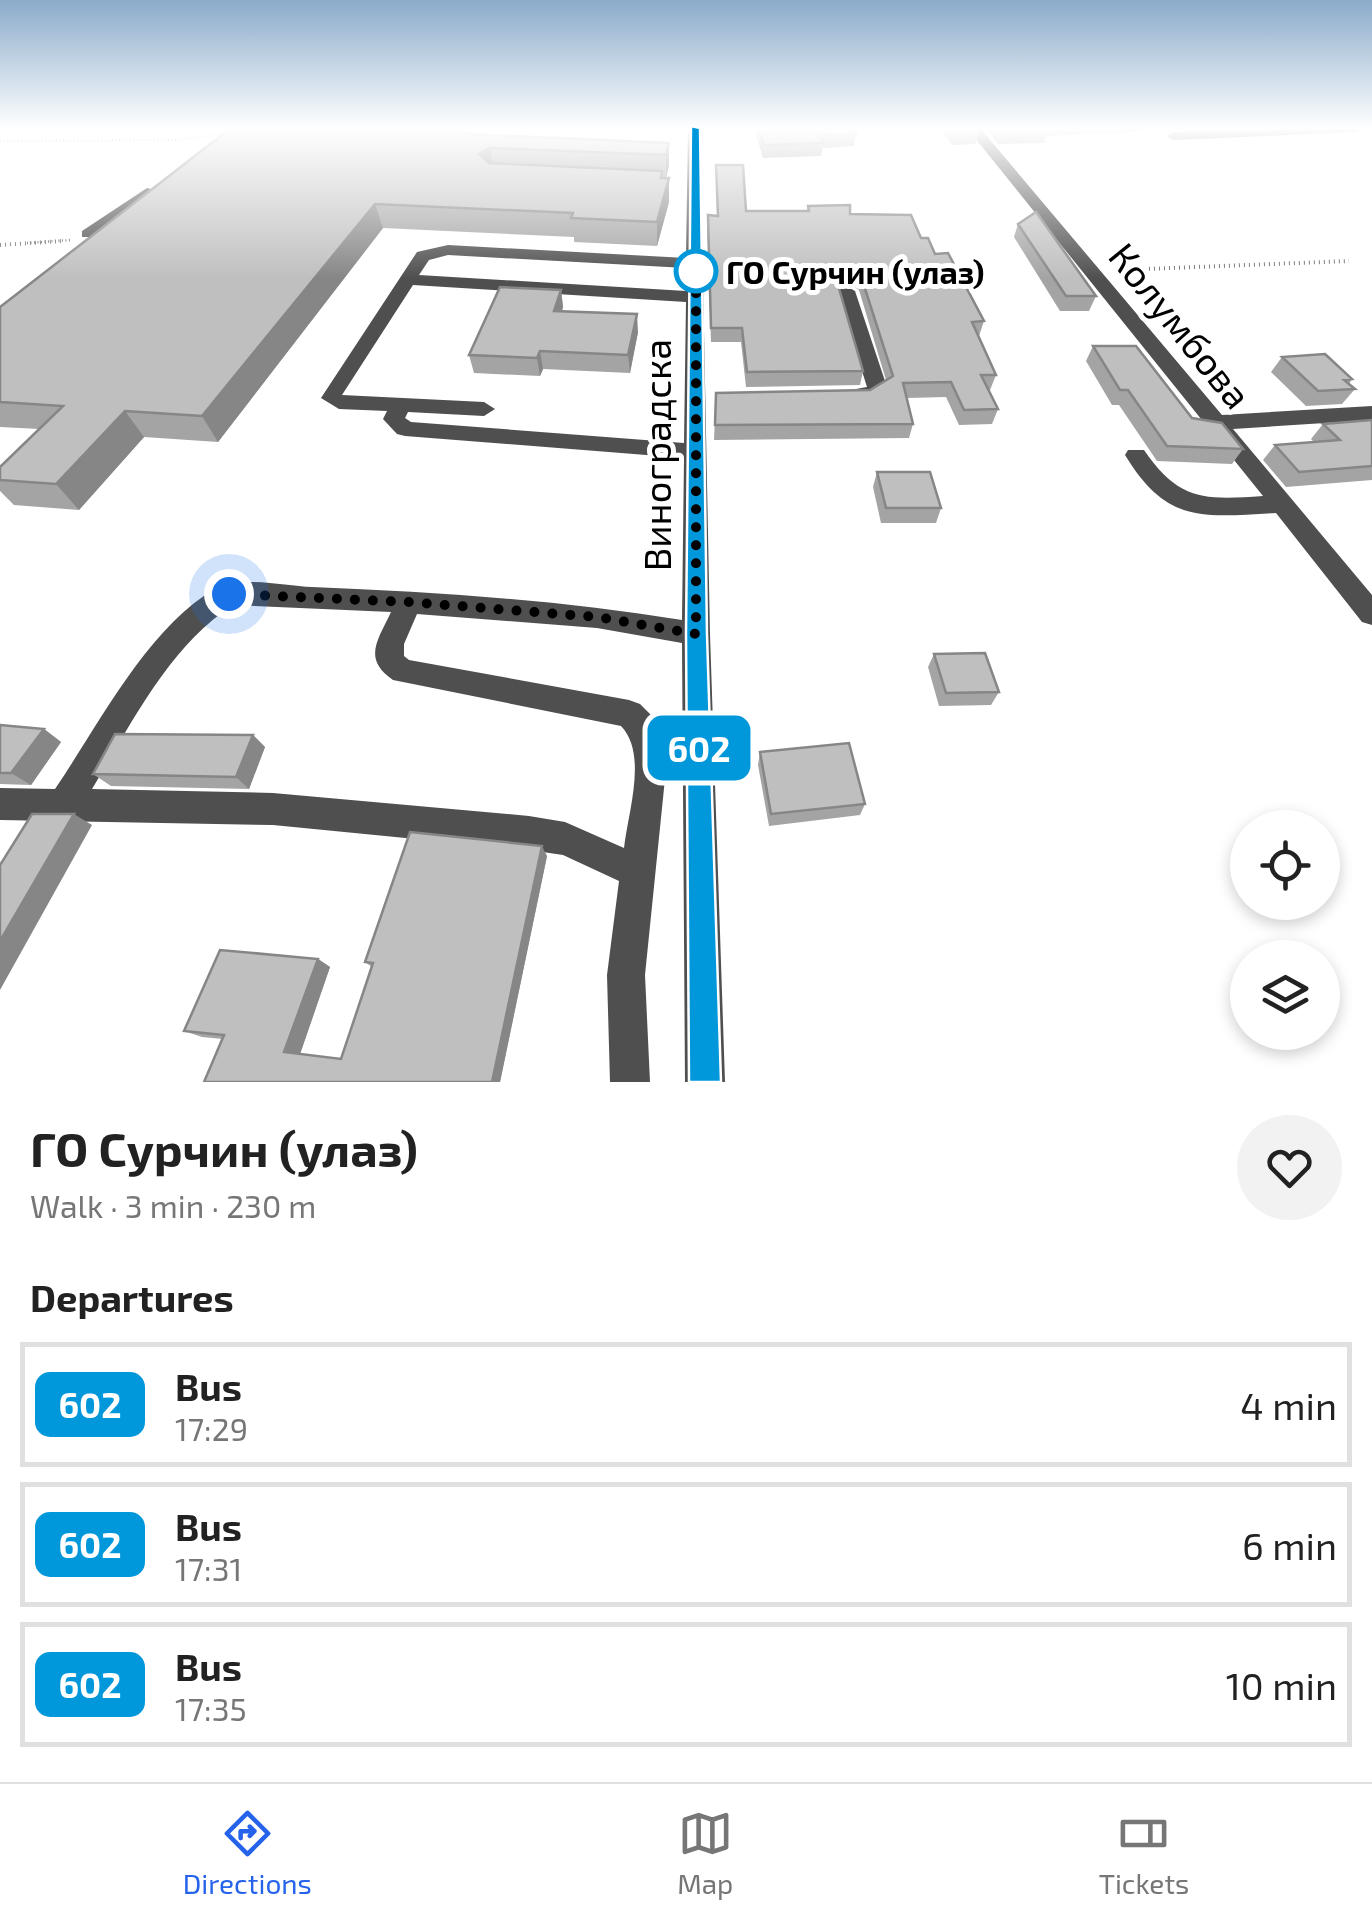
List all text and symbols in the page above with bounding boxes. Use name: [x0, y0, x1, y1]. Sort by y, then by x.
street label: Колумбова: [1100, 233, 1262, 417]
marker: ГО Сурчин (улаз): [675, 250, 717, 292]
place label: ГО Сурчин (улаз): [726, 252, 985, 291]
street label: Виноградска: [633, 339, 679, 571]
your location: [204, 569, 254, 619]
line badge: 602: [642, 716, 756, 780]
text: 602: [667, 727, 731, 769]
map controls: [1230, 810, 1340, 1050]
button: locate: [1230, 810, 1340, 920]
button: layers: [1230, 940, 1340, 1050]
button: heart: [1237, 1115, 1342, 1220]
text: ГО Сурчин (улаз): [30, 1119, 418, 1177]
text: Walk · 3 min · 230 m: [30, 1186, 316, 1224]
text: Departures: [30, 1274, 234, 1320]
text: Bus: [175, 1363, 242, 1409]
text: 4 min: [1240, 1382, 1337, 1428]
text: 602: [58, 1383, 122, 1425]
text: 17:29: [175, 1409, 248, 1447]
text: Bus: [175, 1503, 242, 1549]
text: 6 min: [1242, 1522, 1337, 1568]
text: 602: [58, 1523, 122, 1565]
text: 17:31: [175, 1549, 242, 1587]
text: Bus: [175, 1643, 242, 1689]
text: 10 min: [1226, 1662, 1337, 1708]
text: 602: [58, 1663, 122, 1705]
text: 17:35: [175, 1689, 247, 1727]
tab: Directions: [183, 1806, 312, 1900]
tab: Map: [677, 1806, 733, 1900]
tab: Tickets: [1099, 1806, 1189, 1900]

